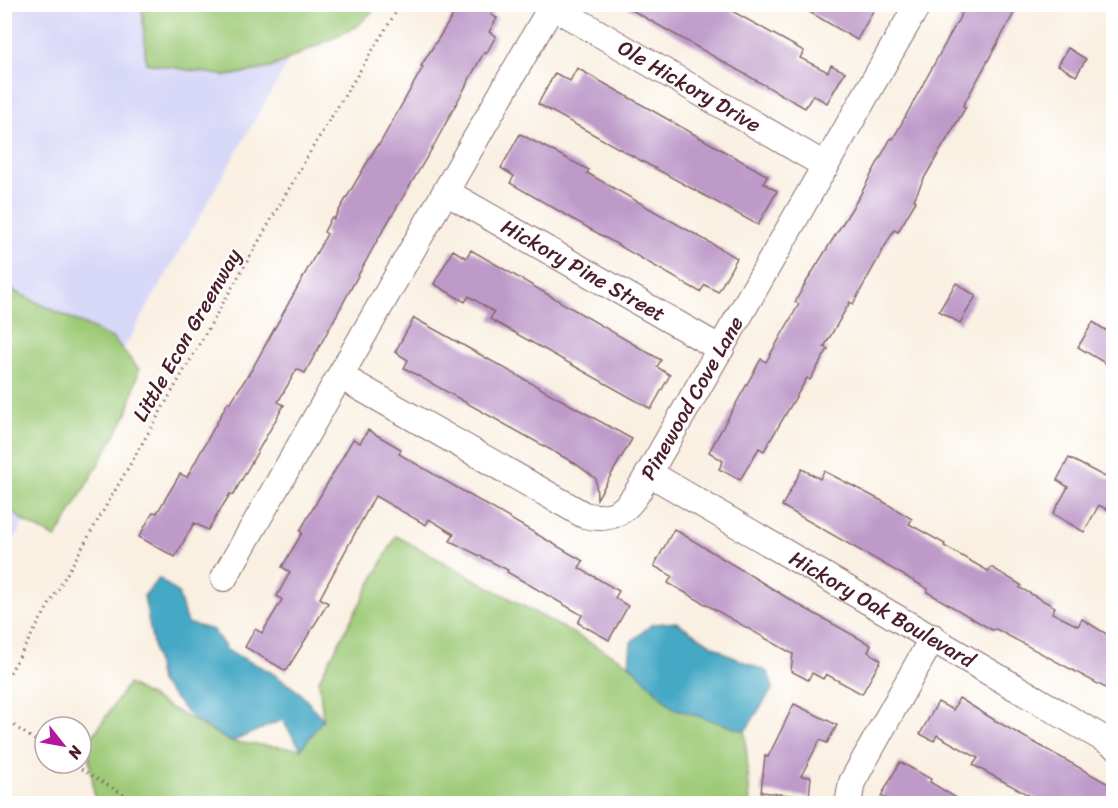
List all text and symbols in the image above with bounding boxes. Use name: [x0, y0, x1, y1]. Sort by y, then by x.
street label: Ole Hickory Drive: [610, 29, 769, 143]
street label: Hickory Pine Street: [494, 208, 673, 333]
street label: Little Econ Greenway: [122, 241, 252, 429]
street label: Pinewood Cove Lane: [630, 308, 754, 487]
street label: Hickory Oak Boulevard: [782, 540, 984, 680]
north arrow: [33, 715, 93, 775]
text: N: [60, 739, 91, 765]

